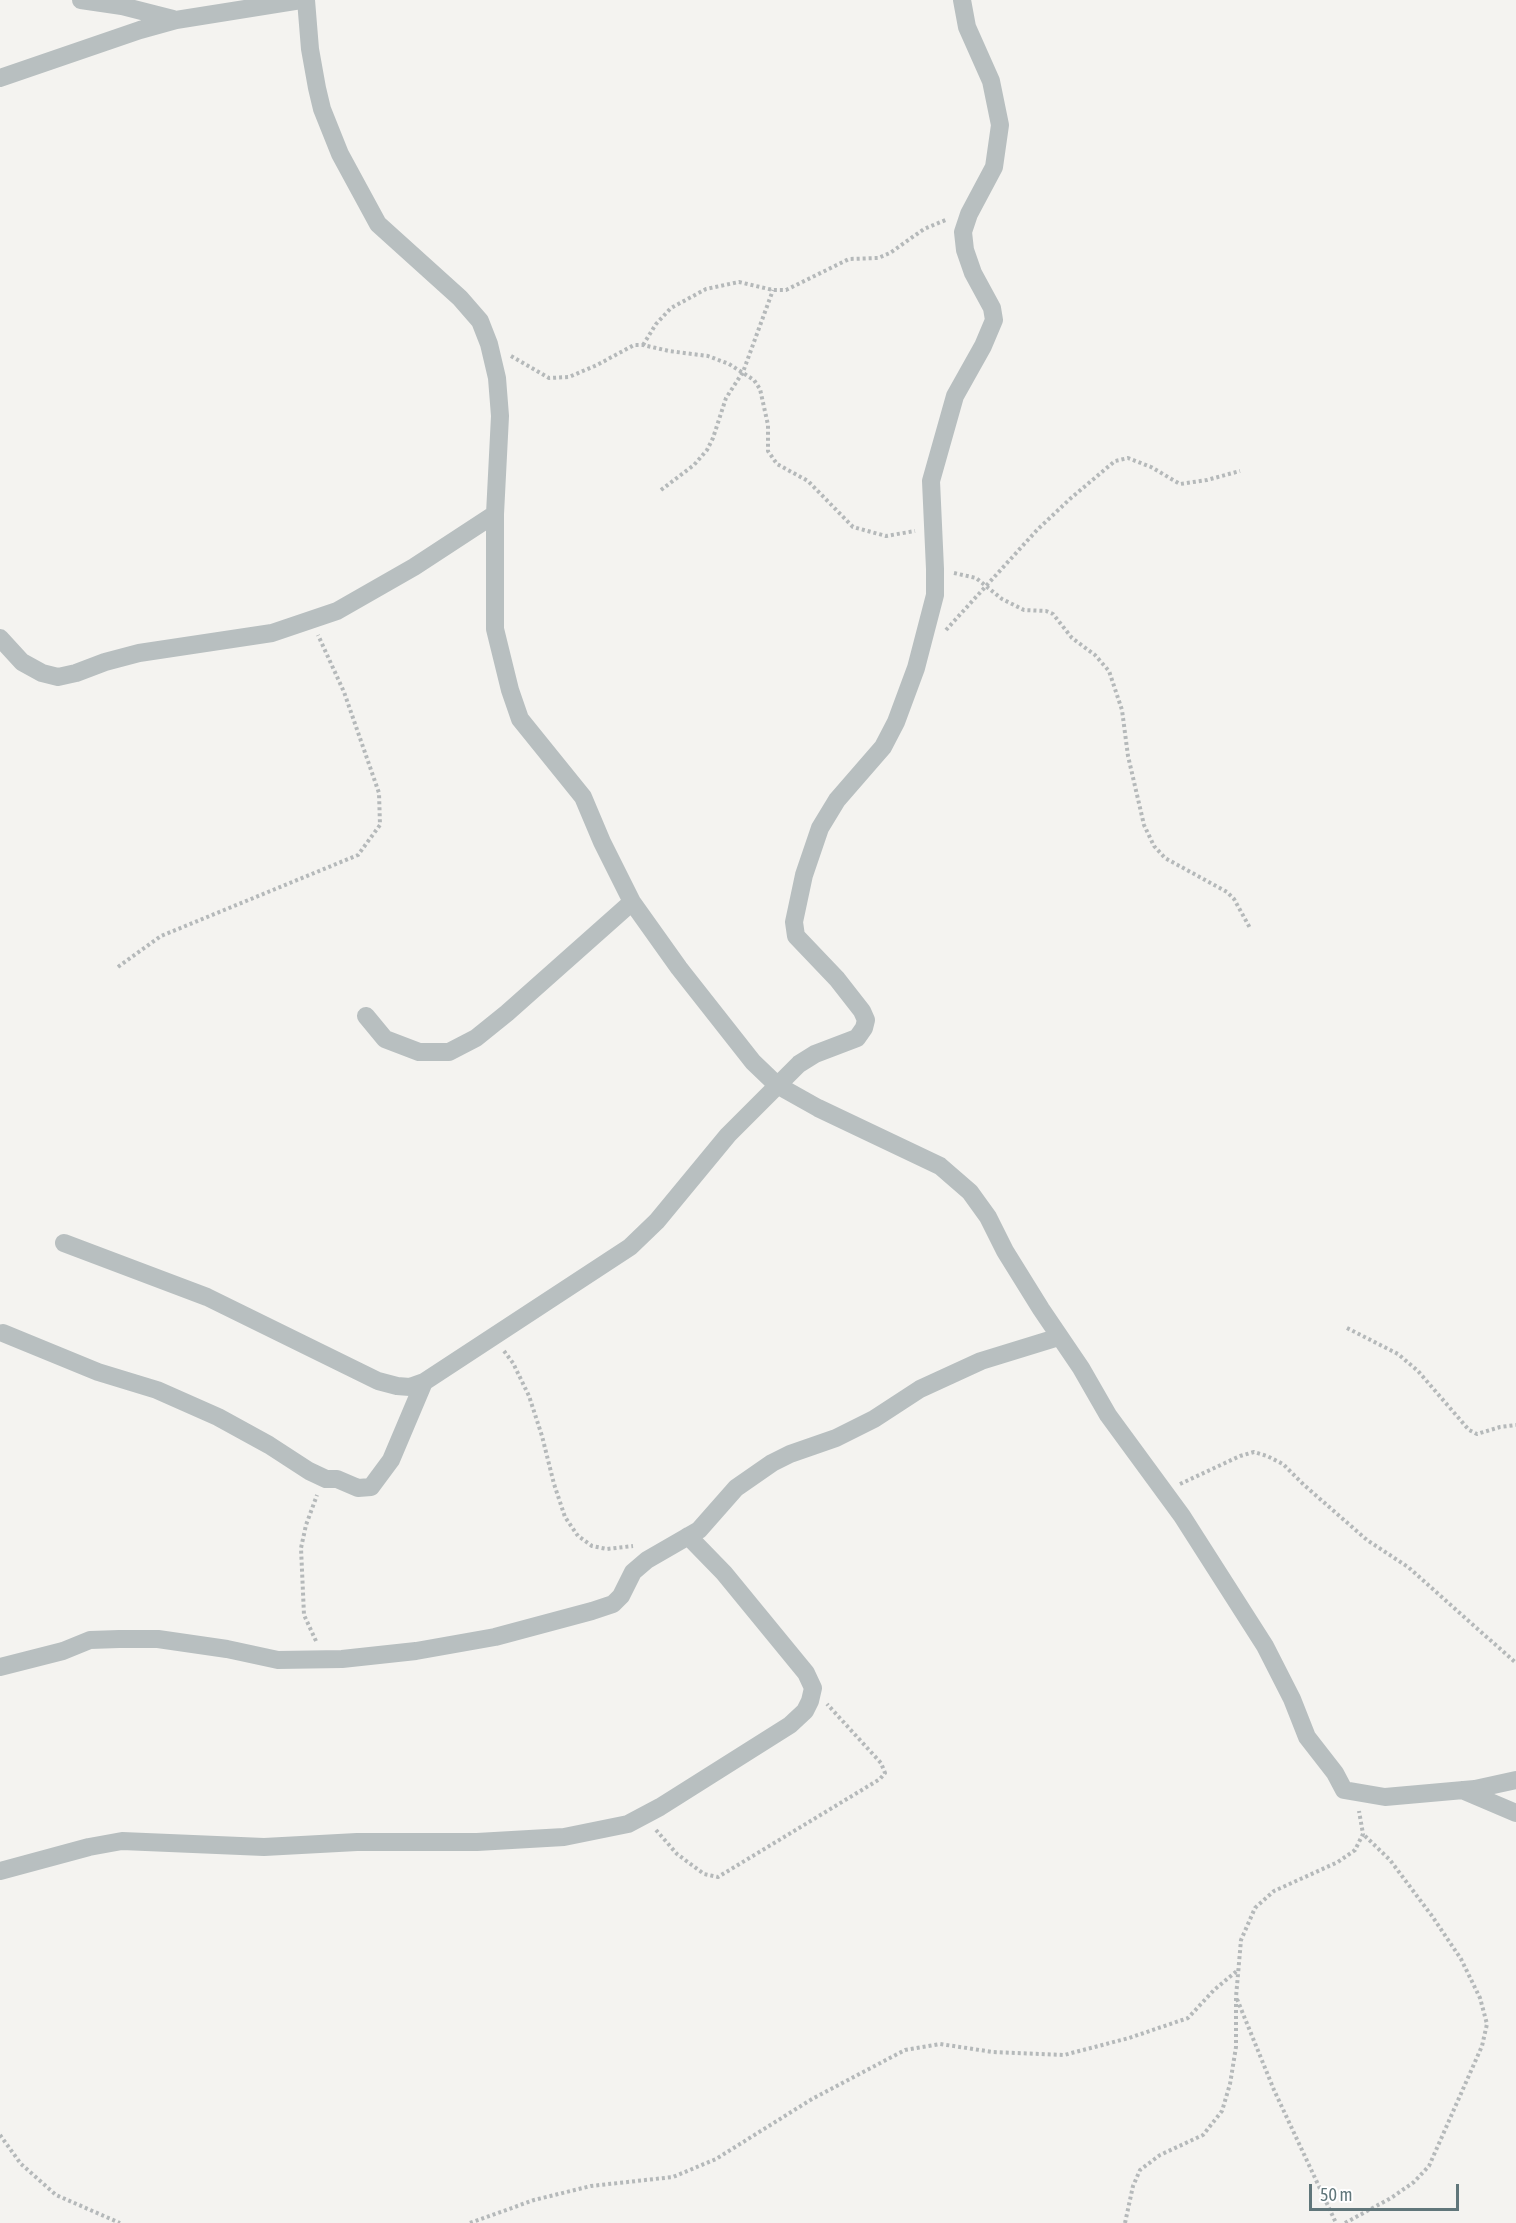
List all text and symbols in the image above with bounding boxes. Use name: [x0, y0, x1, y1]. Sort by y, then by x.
scale bar: [1312, 2172, 1462, 2210]
text: 50 m: [1320, 2184, 1352, 2205]

